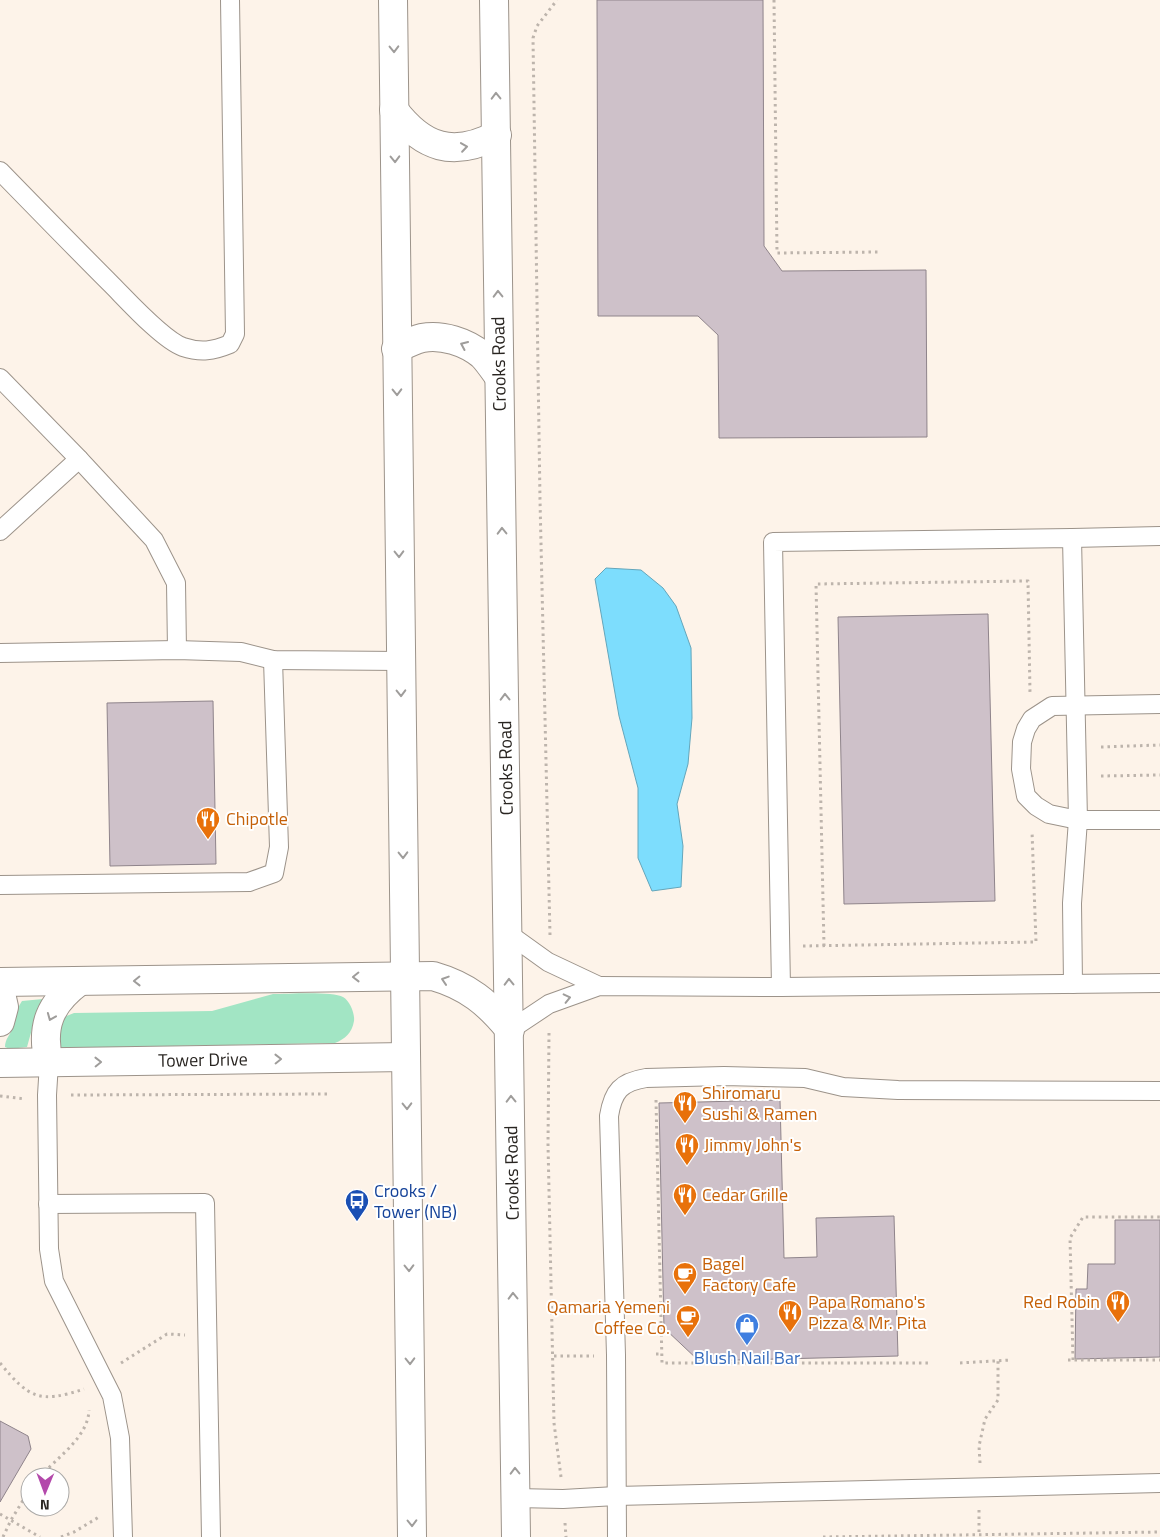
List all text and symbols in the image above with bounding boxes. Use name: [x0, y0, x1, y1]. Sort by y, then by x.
one-way arrow: [388, 45, 399, 53]
one-way arrow: [491, 92, 501, 100]
one-way arrow: [460, 142, 469, 152]
one-way arrow: [390, 156, 400, 163]
one-way arrow: [493, 289, 503, 297]
street label: Crooks Road: [484, 316, 513, 412]
one-way arrow: [460, 341, 469, 352]
one-way arrow: [392, 388, 402, 396]
one-way arrow: [497, 527, 507, 535]
one-way arrow: [394, 550, 404, 558]
one-way arrow: [396, 690, 406, 697]
one-way arrow: [499, 692, 510, 700]
street label: Crooks Road: [491, 720, 520, 816]
place label: Chipotle: [226, 805, 288, 832]
restaurant icon: Chipotle: [195, 806, 221, 840]
one-way arrow: [398, 852, 408, 860]
one-way arrow: [351, 972, 359, 982]
one-way arrow: [442, 975, 450, 985]
one-way arrow: [133, 976, 141, 986]
one-way arrow: [504, 977, 514, 985]
one-way arrow: [562, 993, 571, 1004]
one-way arrow: [46, 1012, 57, 1021]
street label: Tower Drive: [158, 1045, 248, 1074]
one-way arrow: [274, 1054, 282, 1065]
one-way arrow: [94, 1057, 102, 1067]
place label: Shiromaru Sushi & Ramen: [702, 1079, 818, 1127]
restaurant icon: Shiromaru Sushi & Ramen: [672, 1090, 698, 1124]
one-way arrow: [506, 1094, 516, 1102]
one-way arrow: [402, 1102, 412, 1110]
street label: Crooks Road: [497, 1125, 526, 1221]
place label: Jimmy John's: [704, 1131, 802, 1158]
restaurant icon: Jimmy John's: [674, 1132, 700, 1166]
place label: Crooks / Tower (NB): [374, 1177, 457, 1225]
place label: Cedar Grille: [702, 1181, 788, 1208]
restaurant icon: Cedar Grille: [672, 1182, 698, 1216]
bus stop icon: Crooks / Tower (NB): [344, 1188, 370, 1222]
place label: Bagel Factory Cafe: [702, 1250, 796, 1298]
cafe icon: Bagel Factory Cafe: [672, 1261, 698, 1295]
one-way arrow: [404, 1265, 414, 1273]
place label: Papa Romano's Pizza & Mr. Pita: [808, 1288, 926, 1336]
place label: Red Robin: [1023, 1288, 1100, 1315]
restaurant icon: Red Robin: [1105, 1289, 1131, 1323]
one-way arrow: [508, 1292, 519, 1300]
place label: Qamaria Yemeni Coffee Co.: [547, 1293, 670, 1341]
restaurant icon: Papa Romano's Pizza & Mr. Pita: [777, 1299, 803, 1333]
cafe icon: Qamaria Yemeni Coffee Co.: [675, 1304, 701, 1338]
shop icon: Blush Nail Bar: [734, 1312, 760, 1346]
place label: Blush Nail Bar: [694, 1344, 800, 1371]
one-way arrow: [405, 1358, 415, 1365]
north arrow: [20, 1467, 70, 1517]
one-way arrow: [510, 1467, 521, 1475]
text: N: [40, 1495, 50, 1516]
one-way arrow: [407, 1520, 417, 1528]

